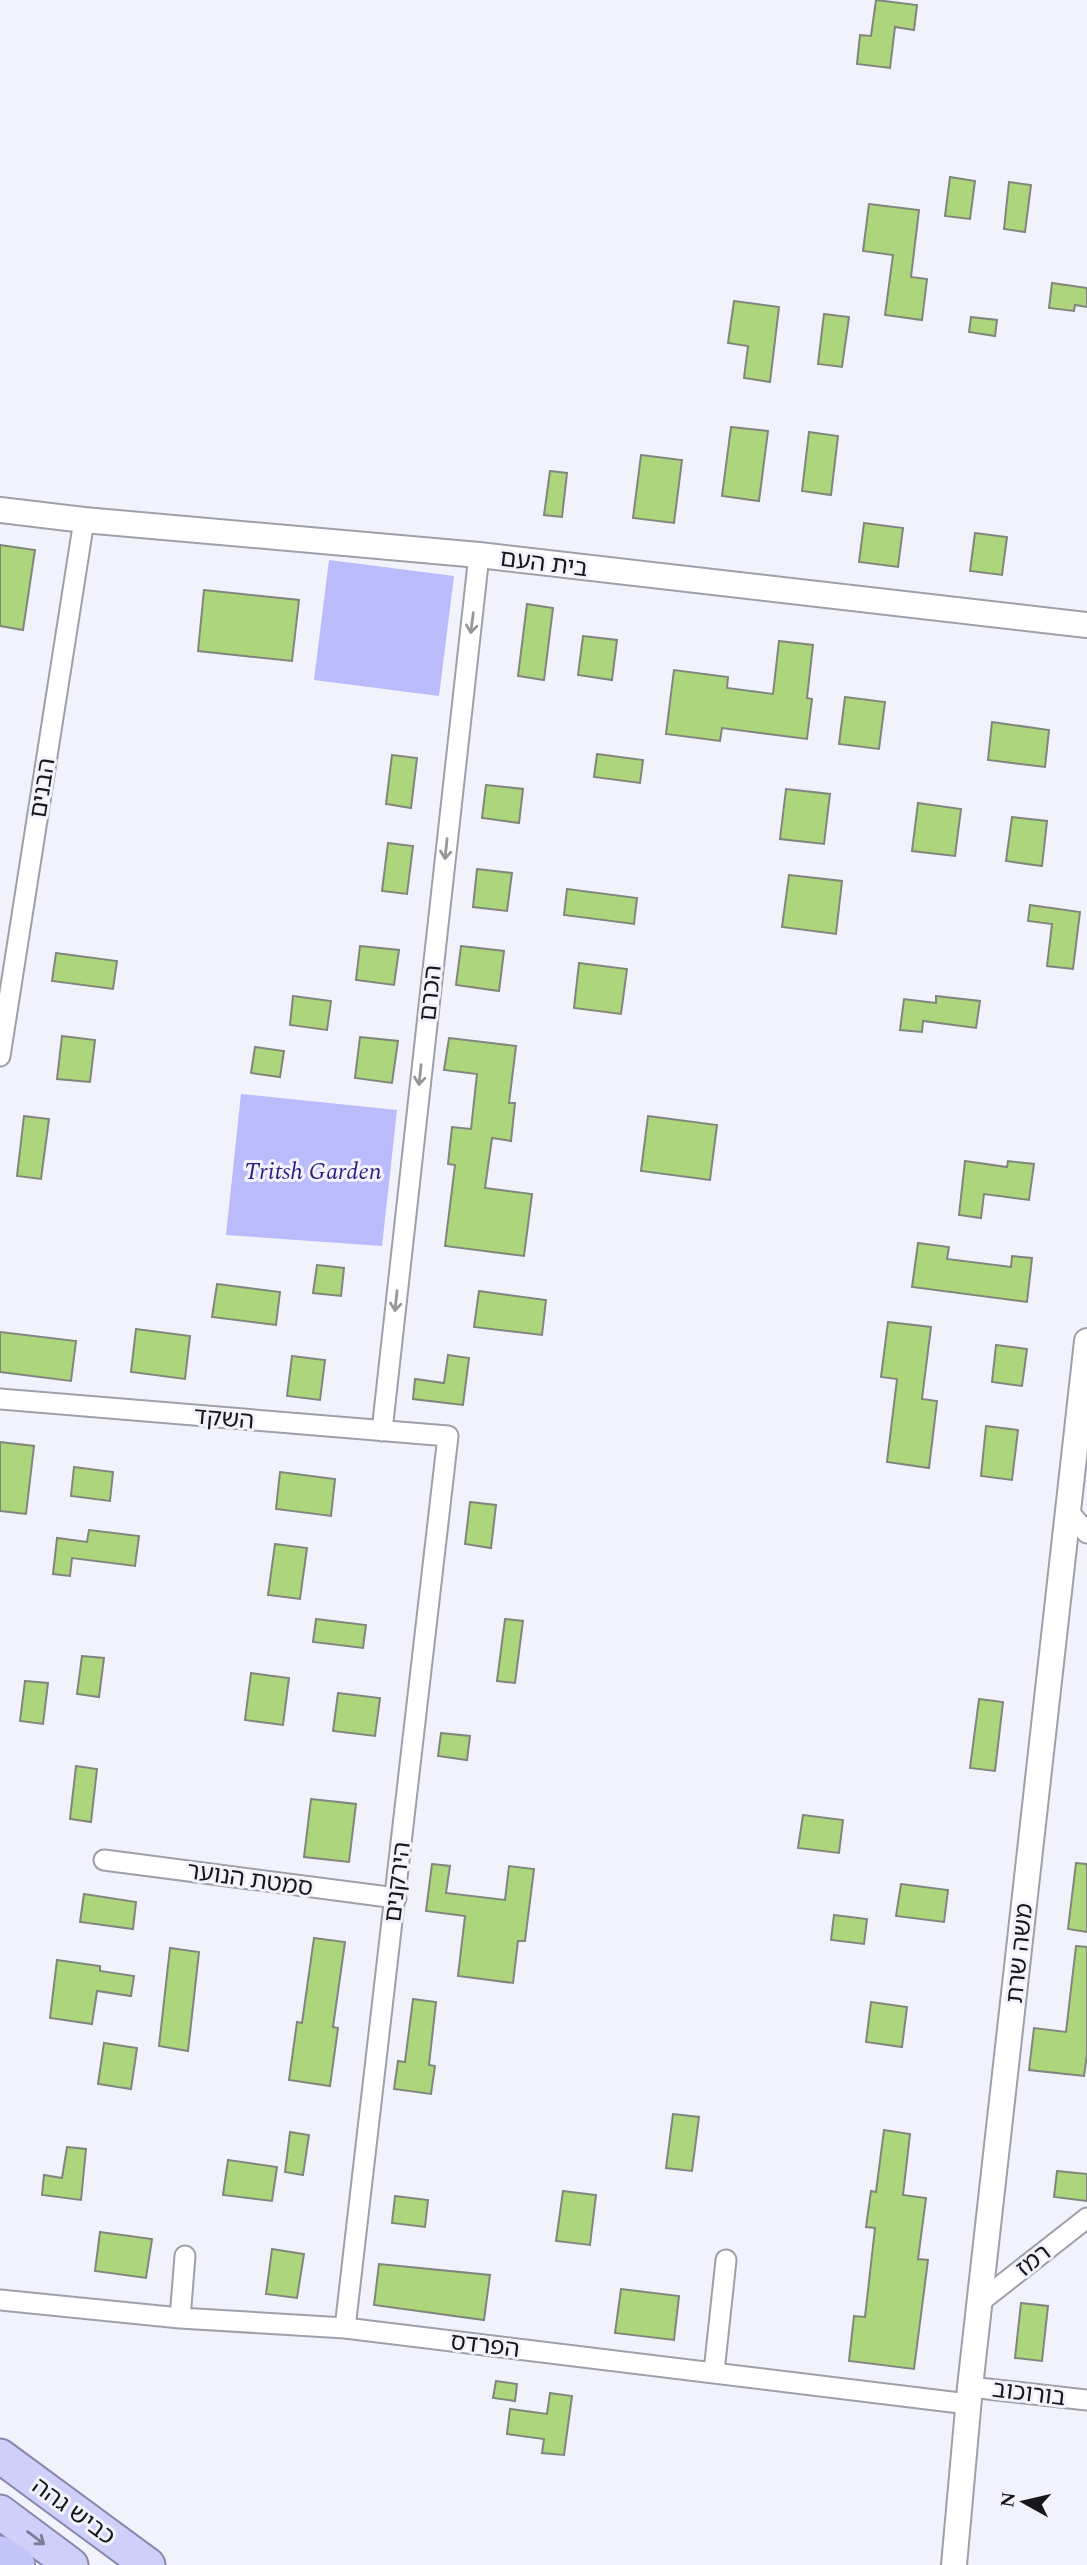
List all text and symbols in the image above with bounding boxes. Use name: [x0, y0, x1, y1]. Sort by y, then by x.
street label: בית העם: [498, 541, 590, 587]
one-way arrow: [465, 611, 478, 634]
street label: הבנים: [20, 756, 65, 821]
one-way arrow: [439, 837, 452, 860]
street label: הכרם: [410, 963, 452, 1023]
one-way arrow: [414, 1063, 427, 1086]
park label: Tritsh Garden: [244, 1154, 382, 1190]
one-way arrow: [389, 1289, 402, 1312]
street label: השקד: [192, 1398, 256, 1440]
street label: הירקנים: [375, 1840, 421, 1924]
street label: סמטת הנוער: [184, 1853, 315, 1907]
street label: משה שרת: [997, 1901, 1043, 2005]
street label: רמז: [1008, 2235, 1059, 2286]
street label: הפרדס: [448, 2324, 522, 2368]
street label: בורוכוב: [990, 2372, 1068, 2416]
north arrow: [989, 2467, 1059, 2537]
street label: כביש גהה: [24, 2469, 123, 2555]
text: N: [993, 2490, 1024, 2510]
one-way arrow: [26, 2531, 45, 2546]

